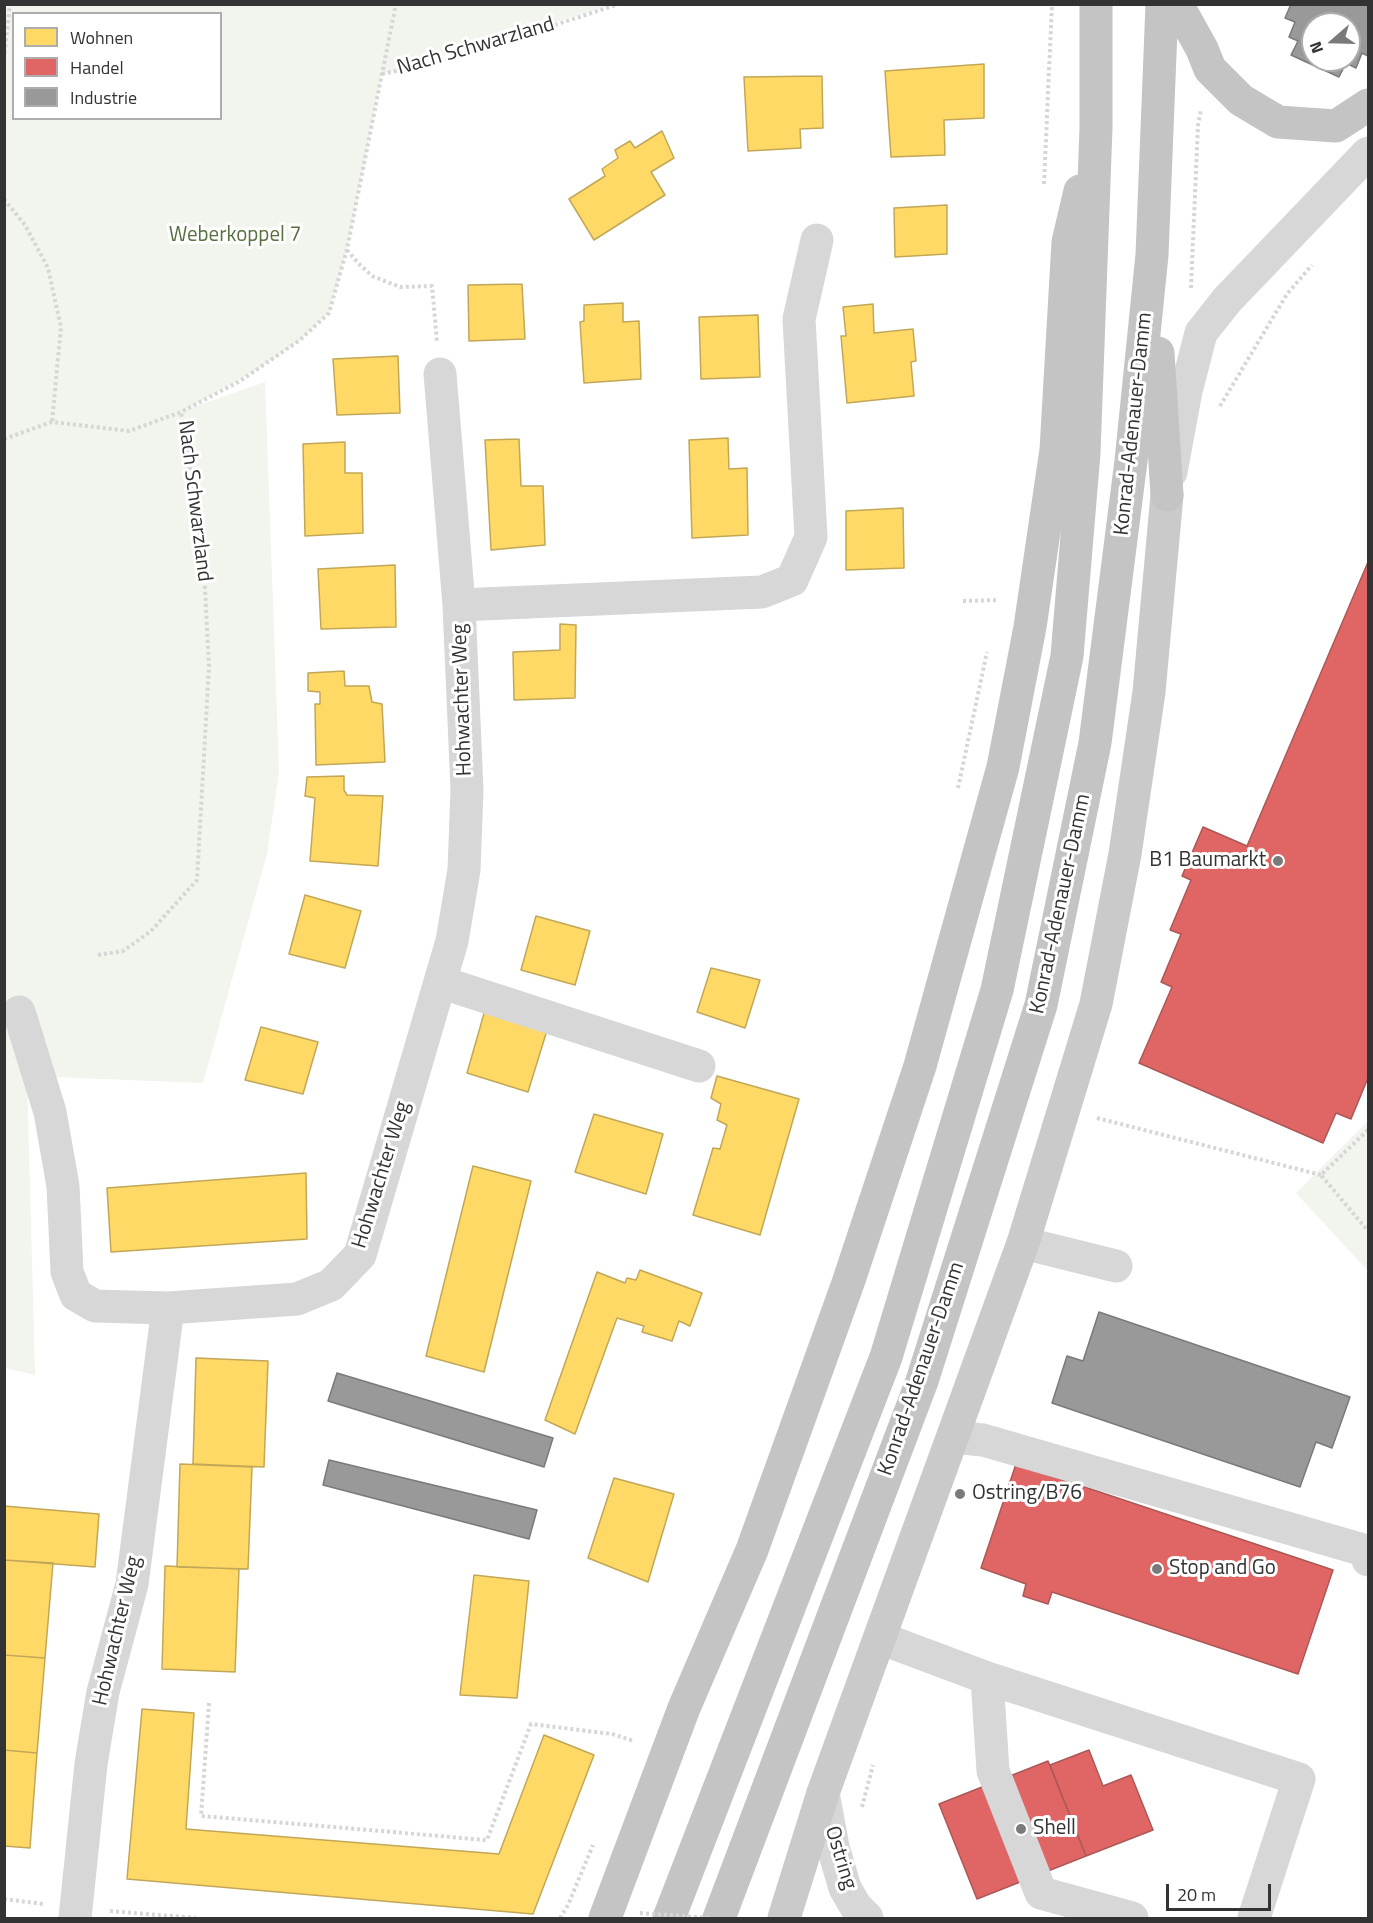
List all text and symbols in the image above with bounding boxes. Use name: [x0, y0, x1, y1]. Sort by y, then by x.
legend: [12, 12, 222, 120]
street label: Nach Schwarzland: [394, 12, 558, 82]
north arrow: [1301, 12, 1361, 72]
text: Wohnen: [70, 24, 133, 51]
text: N: [1303, 38, 1329, 57]
text: Handel: [70, 54, 124, 81]
text: Industrie: [70, 84, 137, 111]
park label: Weberkoppel 7: [169, 223, 301, 249]
street label: Konrad-Adenauer-Damm: [1110, 311, 1158, 537]
street label: Nach Schwarzland: [172, 419, 216, 583]
street label: Hohwachter Weg: [448, 623, 478, 777]
street label: Konrad-Adenauer-Damm: [1025, 792, 1097, 1016]
place label: B1 Baumarkt: [1149, 848, 1266, 874]
marker: B1 Baumarkt: [1271, 854, 1285, 868]
street label: Hohwachter Weg: [348, 1098, 416, 1252]
street label: Konrad-Adenauer-Damm: [874, 1259, 970, 1479]
place label: Ostring/B76: [972, 1481, 1082, 1507]
marker: Ostring/B76: [953, 1487, 967, 1501]
street label: Hohwachter Weg: [89, 1554, 147, 1708]
place label: Stop and Go: [1169, 1556, 1276, 1582]
marker: Stop and Go: [1150, 1562, 1164, 1576]
place label: Shell: [1033, 1816, 1076, 1842]
marker: Shell: [1014, 1822, 1028, 1836]
street label: Ostring: [818, 1823, 862, 1893]
scale bar: [1169, 1872, 1274, 1910]
text: 20 m: [1177, 1881, 1216, 1908]

